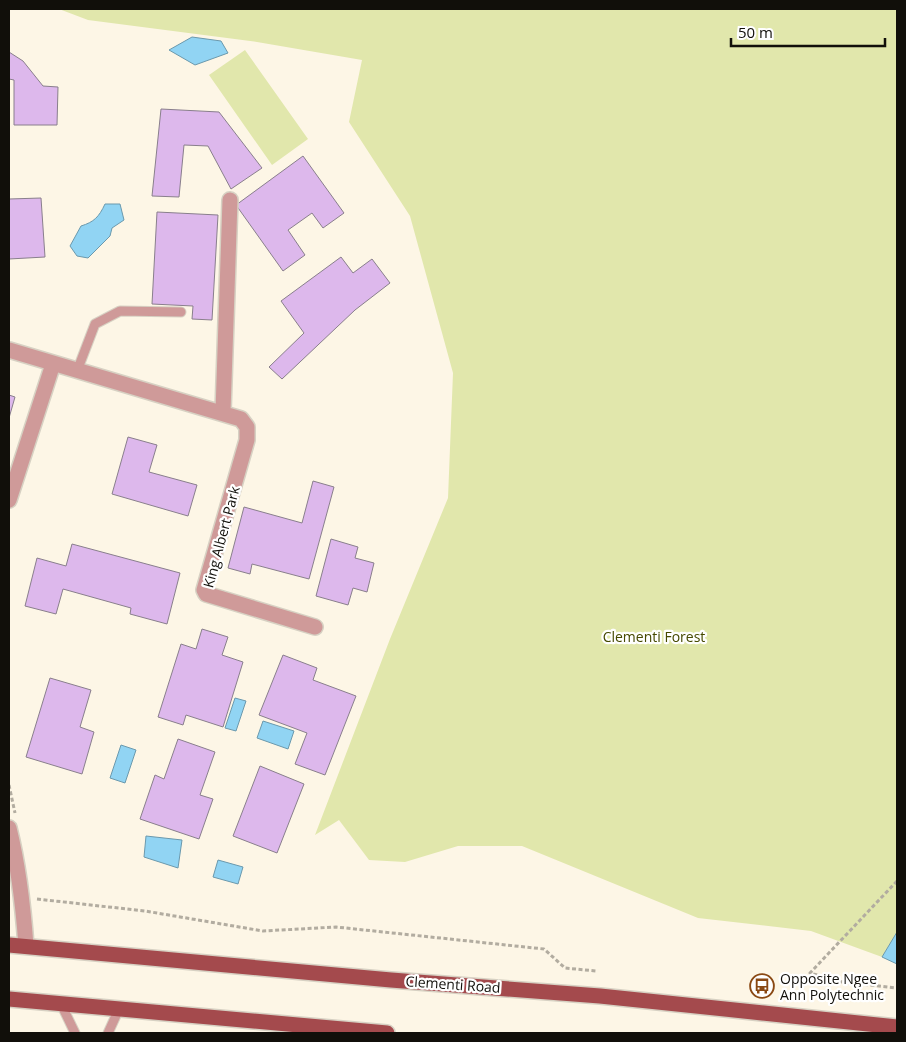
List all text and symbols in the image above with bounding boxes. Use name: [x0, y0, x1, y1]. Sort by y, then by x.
scale bar: [731, 15, 885, 47]
text: 50 m: [738, 22, 773, 42]
street label: King Albert Park: [198, 484, 244, 590]
park label: Clementi Forest: [603, 627, 705, 646]
place label: Opposite Ngee Ann Polytechnic: [780, 969, 884, 1004]
street label: Clementi Road: [405, 971, 501, 997]
bus stop icon: Opposite Ngee Ann Polytechnic: [749, 973, 775, 999]

